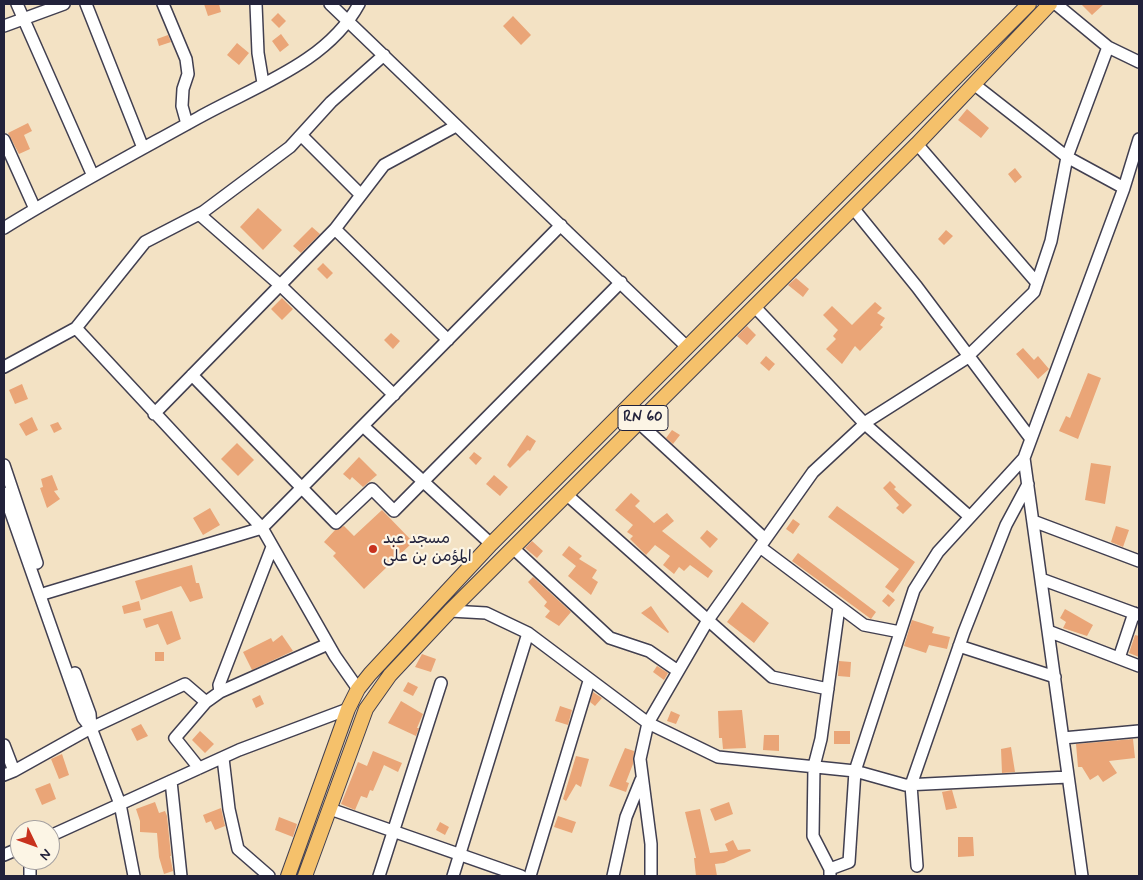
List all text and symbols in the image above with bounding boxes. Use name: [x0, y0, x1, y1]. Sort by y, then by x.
road number: RN 60: [618, 406, 668, 430]
place label: مسجد عبد المؤمن بن على: [383, 530, 472, 568]
marker: مسجد عبد المؤمن بن على: [367, 543, 379, 555]
north arrow: [10, 820, 60, 870]
text: N: [36, 845, 55, 864]

